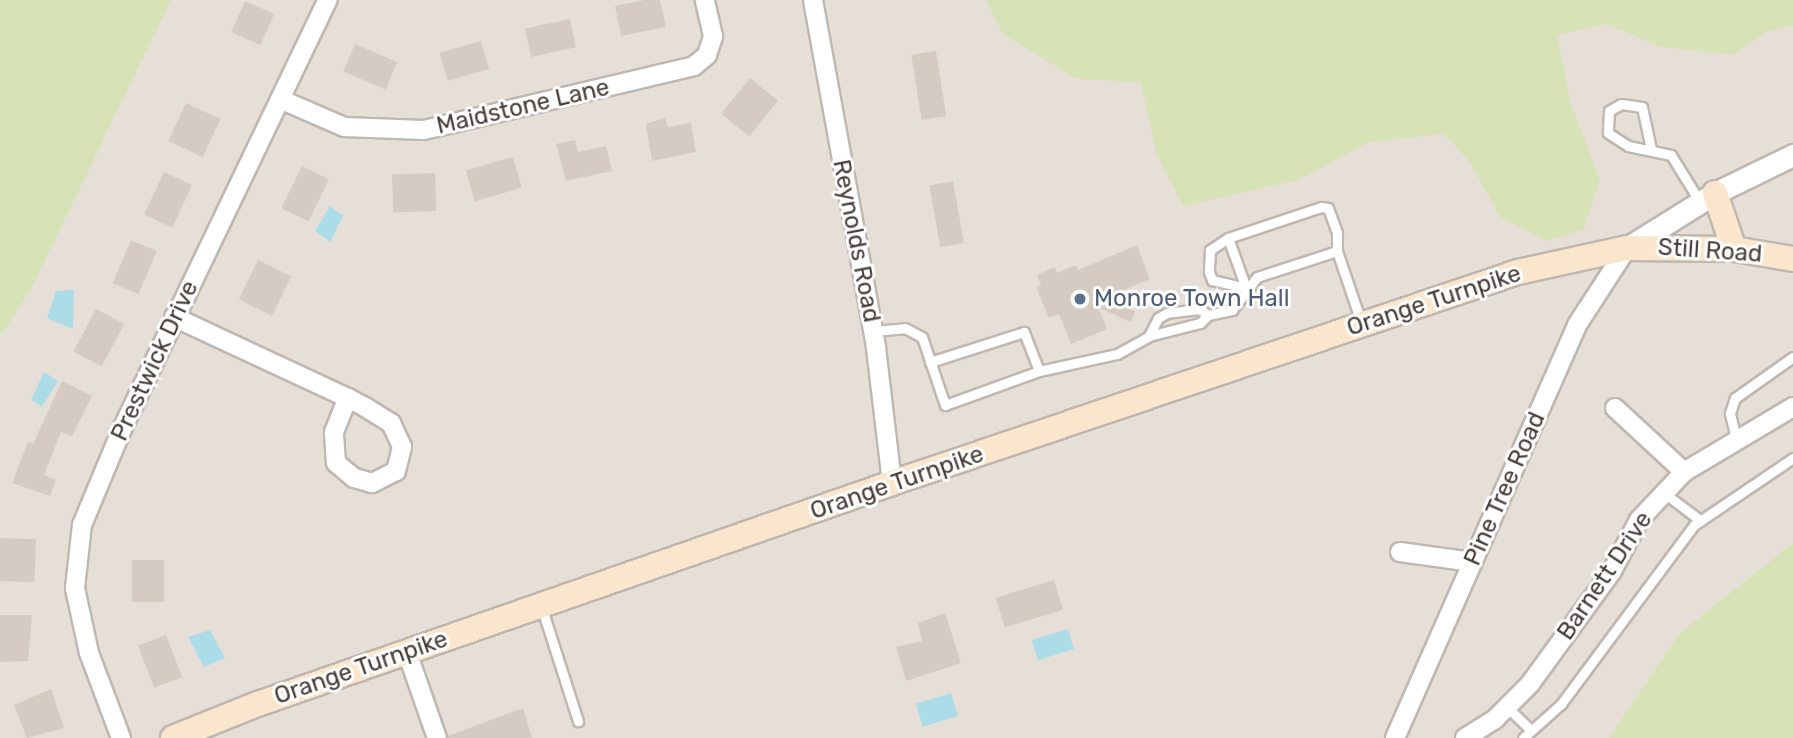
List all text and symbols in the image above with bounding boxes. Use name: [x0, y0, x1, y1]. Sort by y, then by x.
street label: Maidstone Lane: [434, 73, 612, 141]
street label: Reynolds Road: [826, 157, 886, 325]
street label: Still Road: [1657, 233, 1763, 269]
street label: Orange Turnpike: [1343, 259, 1525, 343]
street label: Prestwick Drive: [105, 276, 205, 446]
place label: Monroe Town Hall: [1094, 285, 1290, 313]
marker: Monroe Town Hall: [1072, 291, 1088, 307]
street label: Pine Tree Road: [1458, 408, 1552, 570]
street label: Orange Turnpike: [806, 440, 988, 526]
street label: Barnett Drive: [1551, 506, 1659, 646]
street label: Orange Turnpike: [270, 625, 452, 711]

